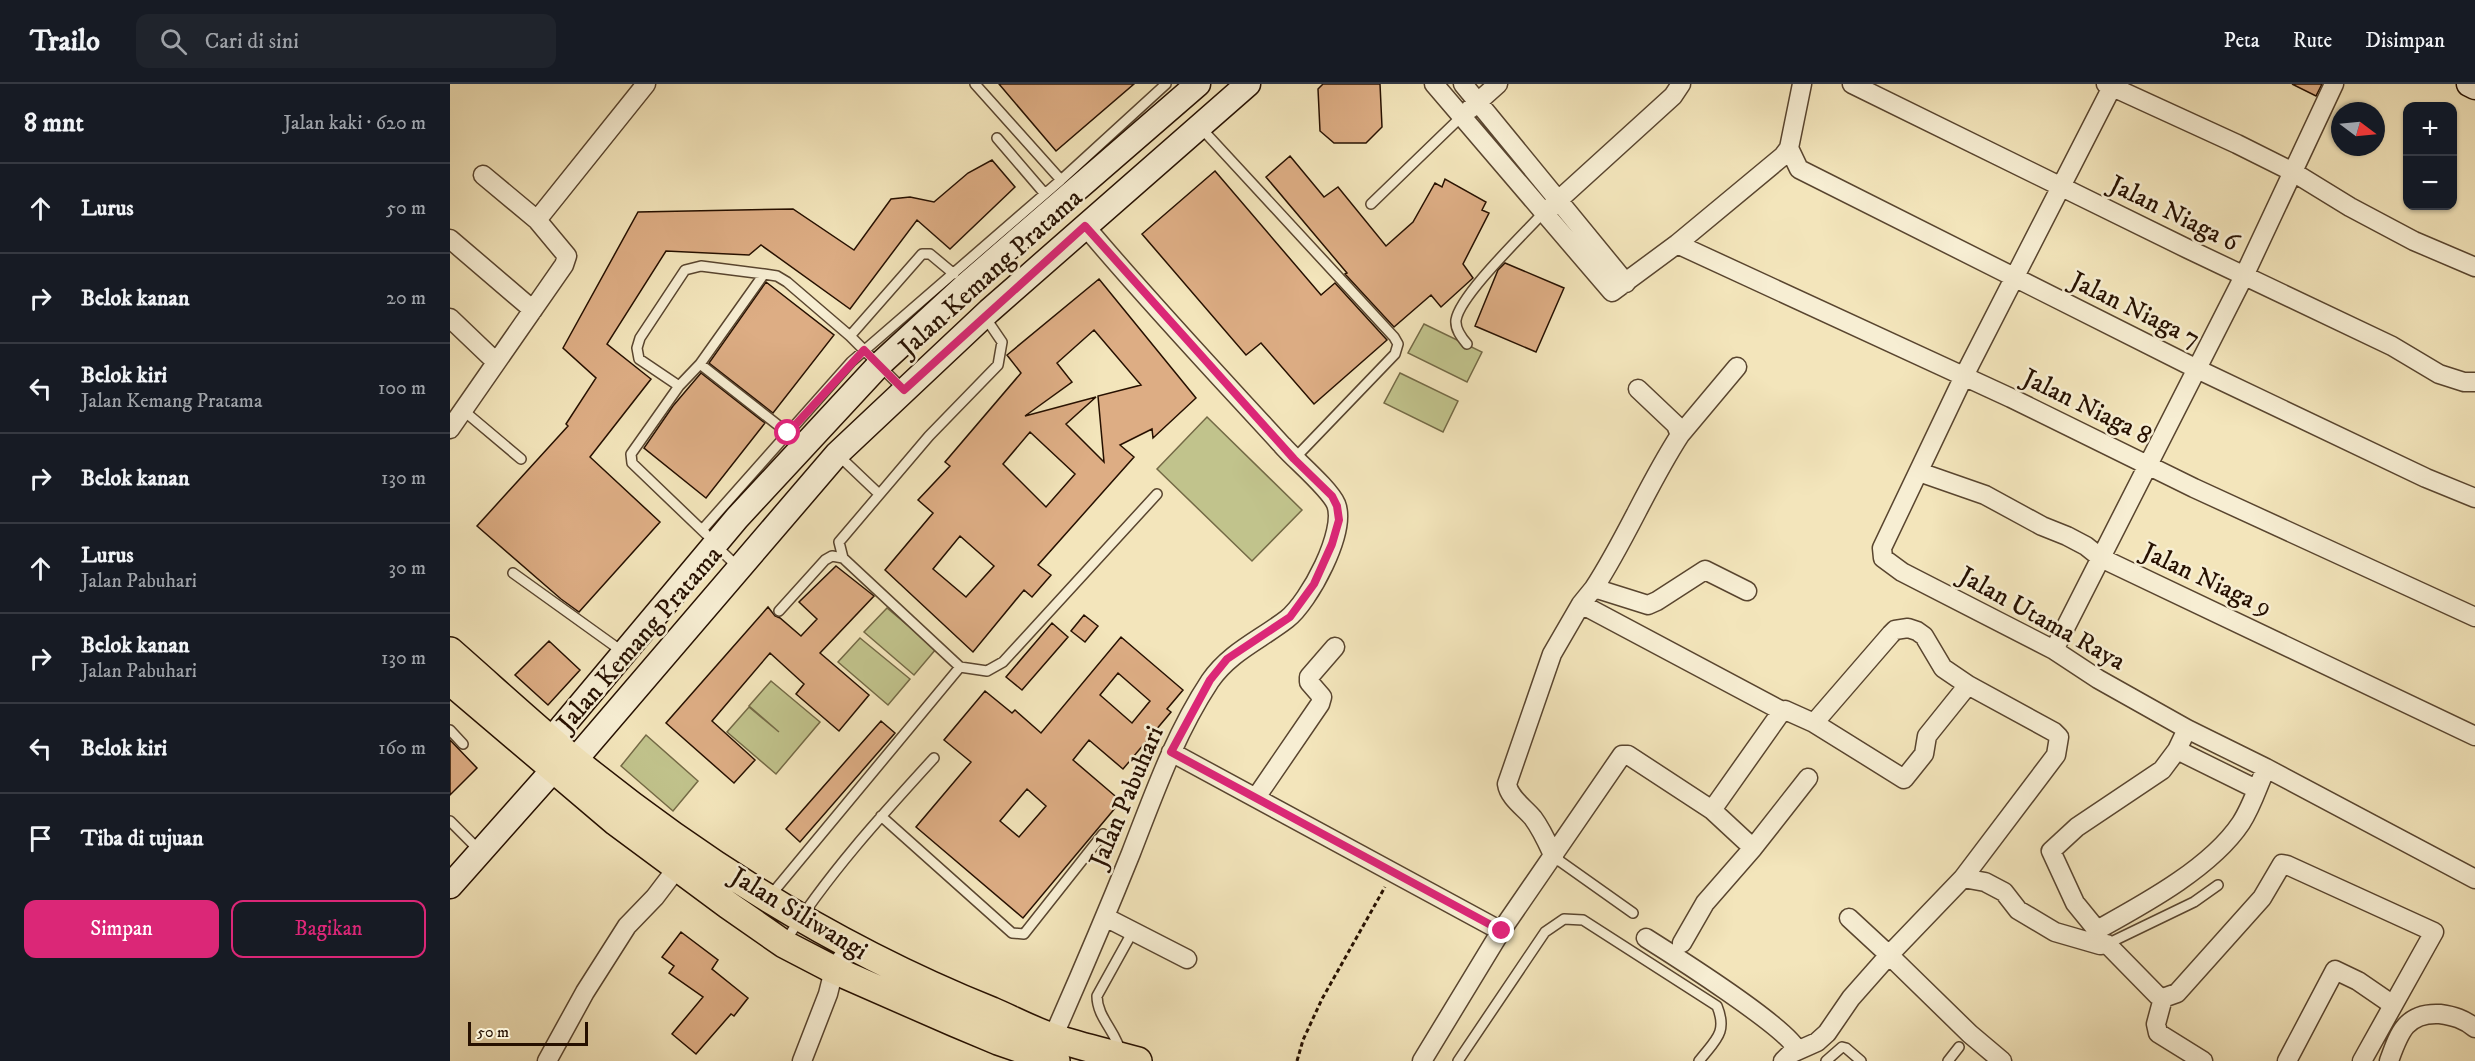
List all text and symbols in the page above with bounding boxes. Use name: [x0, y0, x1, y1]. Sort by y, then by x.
search box: [136, 14, 556, 68]
text: Trailo: [30, 24, 100, 59]
icon: search: [157, 25, 190, 58]
text: Cari di sini: [205, 28, 299, 55]
text: Peta: [2224, 28, 2260, 54]
text: Rute: [2293, 28, 2332, 54]
text: Disimpan: [2365, 28, 2445, 54]
north arrow: [2331, 102, 2385, 156]
map controls: [2403, 102, 2457, 210]
button: +: [2403, 102, 2457, 156]
text: 8 mnt: [24, 107, 84, 140]
text: Jalan kaki · 620 m: [284, 111, 426, 136]
button: −: [2403, 156, 2457, 210]
street label: Jalan Niaga 6: [2102, 168, 2246, 260]
street label: Jalan Kemang Pratama: [891, 182, 1090, 366]
icon: ahead: [24, 192, 57, 225]
text: Lurus: [81, 195, 134, 222]
text: 50 m: [386, 196, 426, 221]
street label: Jalan Niaga 7: [2063, 264, 2205, 356]
icon: right: [24, 282, 57, 315]
text: Belok kanan: [81, 285, 189, 312]
text: 20 m: [386, 286, 426, 311]
street label: Jalan Niaga 8: [2015, 361, 2157, 452]
text: Belok kiri: [81, 362, 167, 389]
icon: left: [24, 372, 57, 405]
text: 100 m: [378, 376, 426, 401]
text: Jalan Kemang Pratama: [81, 389, 262, 414]
route start: [774, 419, 800, 445]
icon: right: [24, 462, 57, 495]
text: Belok kanan: [81, 465, 189, 492]
text: 130 m: [381, 466, 426, 491]
street label: Jalan Niaga 9: [2135, 535, 2277, 624]
street label: Jalan Kemang Pratama: [549, 539, 730, 740]
text: Lurus: [81, 542, 134, 569]
icon: ahead: [24, 552, 57, 585]
text: 30 m: [388, 556, 426, 581]
street label: Jalan Utama Raya: [1951, 559, 2131, 678]
text: Jalan Pabuhari: [81, 569, 197, 594]
text: Belok kanan: [81, 632, 189, 659]
icon: right: [24, 642, 57, 675]
text: 130 m: [381, 646, 426, 671]
text: Jalan Pabuhari: [81, 659, 197, 684]
street label: Jalan Pabuhari: [1082, 721, 1172, 875]
icon: left: [24, 732, 57, 765]
text: Belok kiri: [81, 735, 167, 762]
text: 160 m: [378, 736, 426, 761]
icon: arrive: [24, 822, 57, 855]
text: Tiba di tujuan: [81, 825, 203, 852]
street label: Jalan Siliwangi: [723, 859, 874, 968]
button: Simpan: [24, 900, 219, 958]
button: Bagikan: [231, 900, 426, 958]
route end: [1488, 917, 1514, 943]
scale bar: [468, 1019, 588, 1046]
text: 50 m: [477, 1022, 509, 1042]

